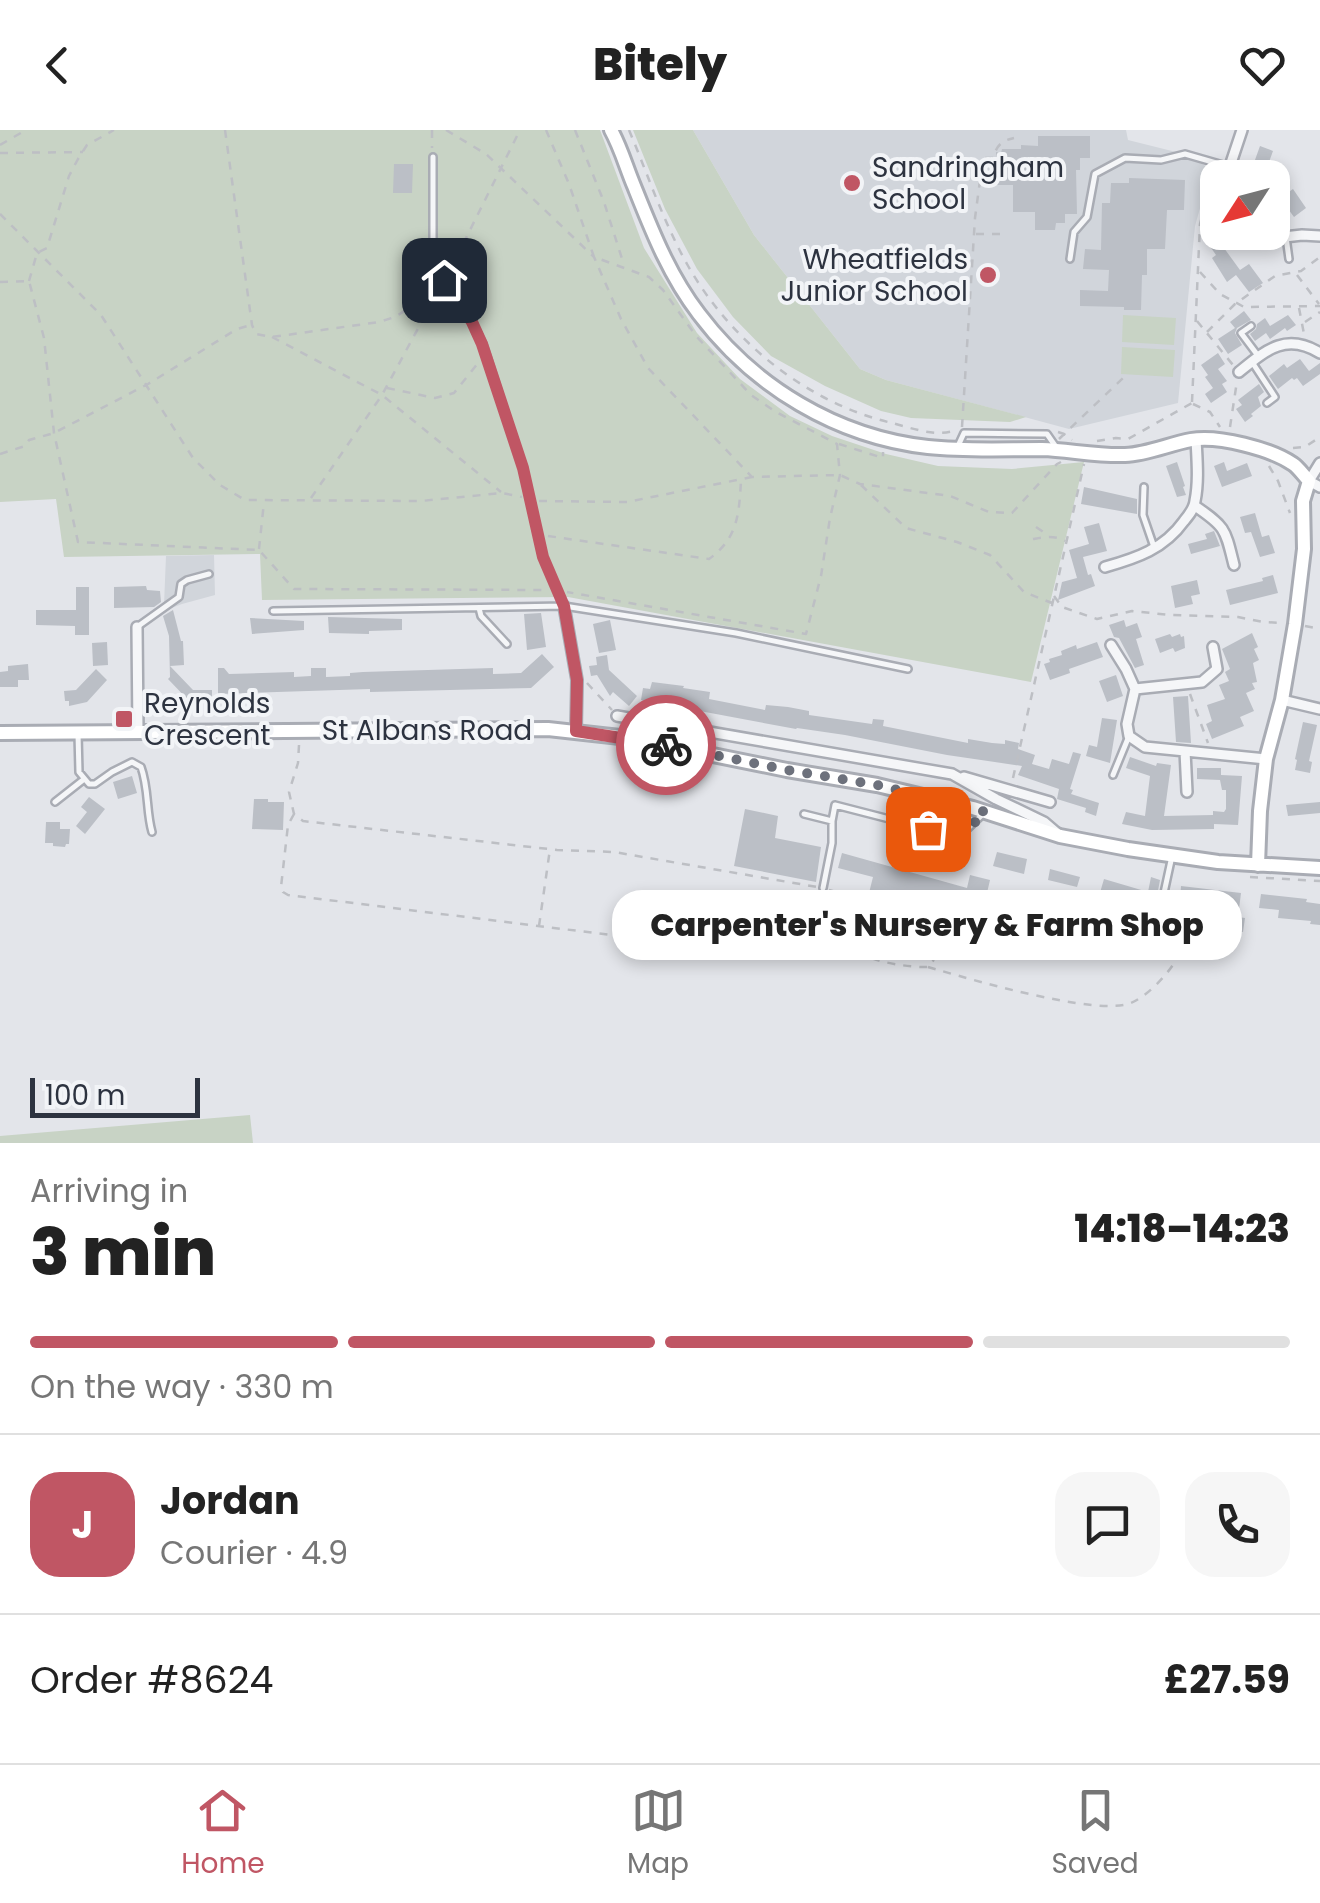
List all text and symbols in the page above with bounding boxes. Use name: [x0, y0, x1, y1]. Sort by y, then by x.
text: Bitely: [593, 33, 727, 96]
icon: back: [30, 38, 85, 93]
icon: heart: [1235, 38, 1290, 93]
place label: Sandringham School: [872, 148, 1064, 219]
north arrow: [1200, 160, 1290, 250]
map controls: [1200, 160, 1290, 250]
marker: Sandringham School: [841, 172, 863, 194]
pin: [402, 238, 487, 323]
place label: Wheatfields Junior School: [781, 240, 968, 311]
icon: home: [417, 253, 472, 308]
marker: Wheatfields Junior School: [977, 264, 999, 286]
place label: Reynolds Crescent: [144, 684, 271, 755]
courier: [616, 695, 716, 795]
marker: Reynolds Crescent: [113, 708, 135, 730]
street label: St Albans Road: [322, 711, 532, 750]
icon: bike: [639, 718, 694, 773]
pin: [886, 787, 971, 872]
icon: bag: [901, 802, 956, 857]
callout: Carpenter's Nursery & Farm Shop: [613, 889, 1243, 959]
text: Carpenter's Nursery & Farm Shop: [650, 902, 1204, 947]
scale bar: [30, 1073, 200, 1118]
text: 100 m: [45, 1076, 125, 1115]
text: Arriving in: [30, 1168, 188, 1213]
text: 14:18–14:23: [1075, 1202, 1290, 1255]
text: 3 min: [30, 1207, 216, 1298]
text: On the way · 330 m: [30, 1364, 334, 1409]
button: chat: [1055, 1472, 1160, 1577]
button: phone: [1185, 1472, 1290, 1577]
text: Jordan: [160, 1474, 300, 1527]
text: J: [72, 1498, 93, 1551]
text: Courier · 4.9: [160, 1530, 348, 1575]
text: Order #8624: [30, 1653, 273, 1706]
text: £27.59: [1164, 1653, 1290, 1706]
tab: Home: [181, 1783, 265, 1885]
tab: Map: [627, 1783, 689, 1885]
tab: Saved: [1051, 1783, 1139, 1885]

